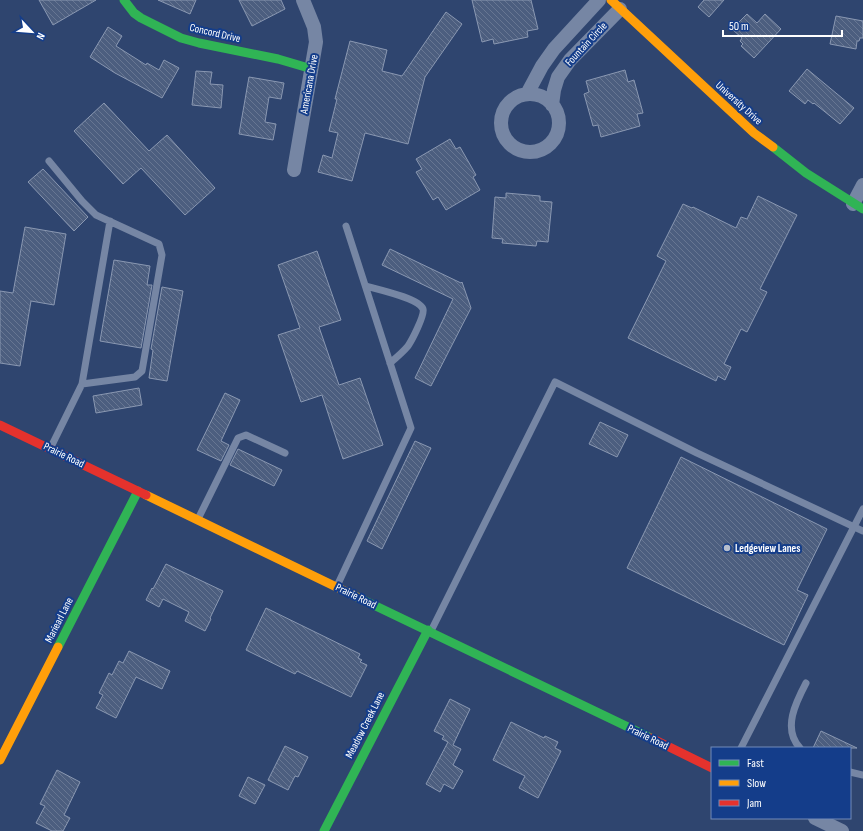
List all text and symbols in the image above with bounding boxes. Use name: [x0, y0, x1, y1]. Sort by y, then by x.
north arrow: [12, 12, 52, 52]
scale bar: [723, 12, 842, 38]
street label: Fountain Circle: [562, 19, 610, 69]
text: 50 m: [729, 19, 749, 34]
street label: Concord Drive: [188, 21, 242, 45]
text: N: [33, 31, 48, 42]
street label: Americana Drive: [297, 53, 321, 116]
street label: University Drive: [713, 79, 765, 127]
street label: Prairie Road: [42, 440, 87, 471]
place label: Ledgeview Lanes: [735, 542, 801, 555]
marker: Ledgeview Lanes: [722, 543, 732, 553]
street label: Prairie Road: [334, 581, 379, 612]
street label: Mariearl Lane: [42, 595, 76, 645]
street label: Meadow Creek Lane: [343, 690, 387, 760]
street label: Prairie Road: [626, 722, 671, 753]
legend: [711, 747, 851, 819]
text: Fast: [747, 756, 764, 771]
text: Slow: [747, 776, 766, 791]
text: Jam: [746, 796, 762, 811]

